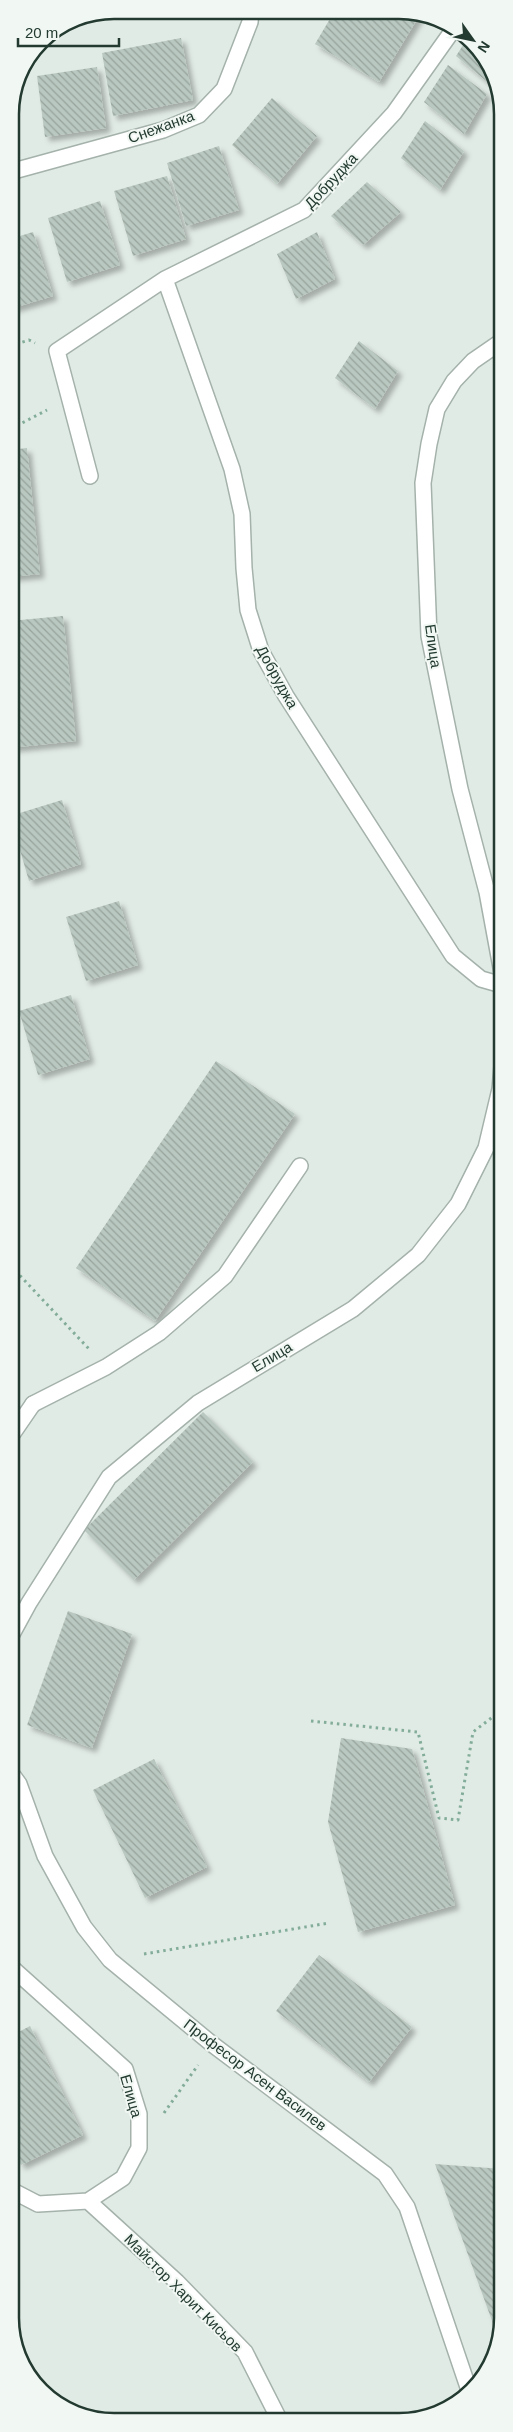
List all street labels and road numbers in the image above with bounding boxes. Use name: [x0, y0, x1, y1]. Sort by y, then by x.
street label: Снежанка: [125, 106, 197, 146]
street label: Добруджа: [301, 149, 361, 212]
street label: Елица: [422, 623, 445, 670]
street label: Добруджа: [253, 642, 302, 712]
street label: Елица: [248, 1338, 296, 1375]
street label: Професор Асен Василев: [181, 2015, 330, 2134]
street label: Елица: [117, 2072, 146, 2120]
street label: Майстор Харит Кисьов: [121, 2230, 246, 2355]

